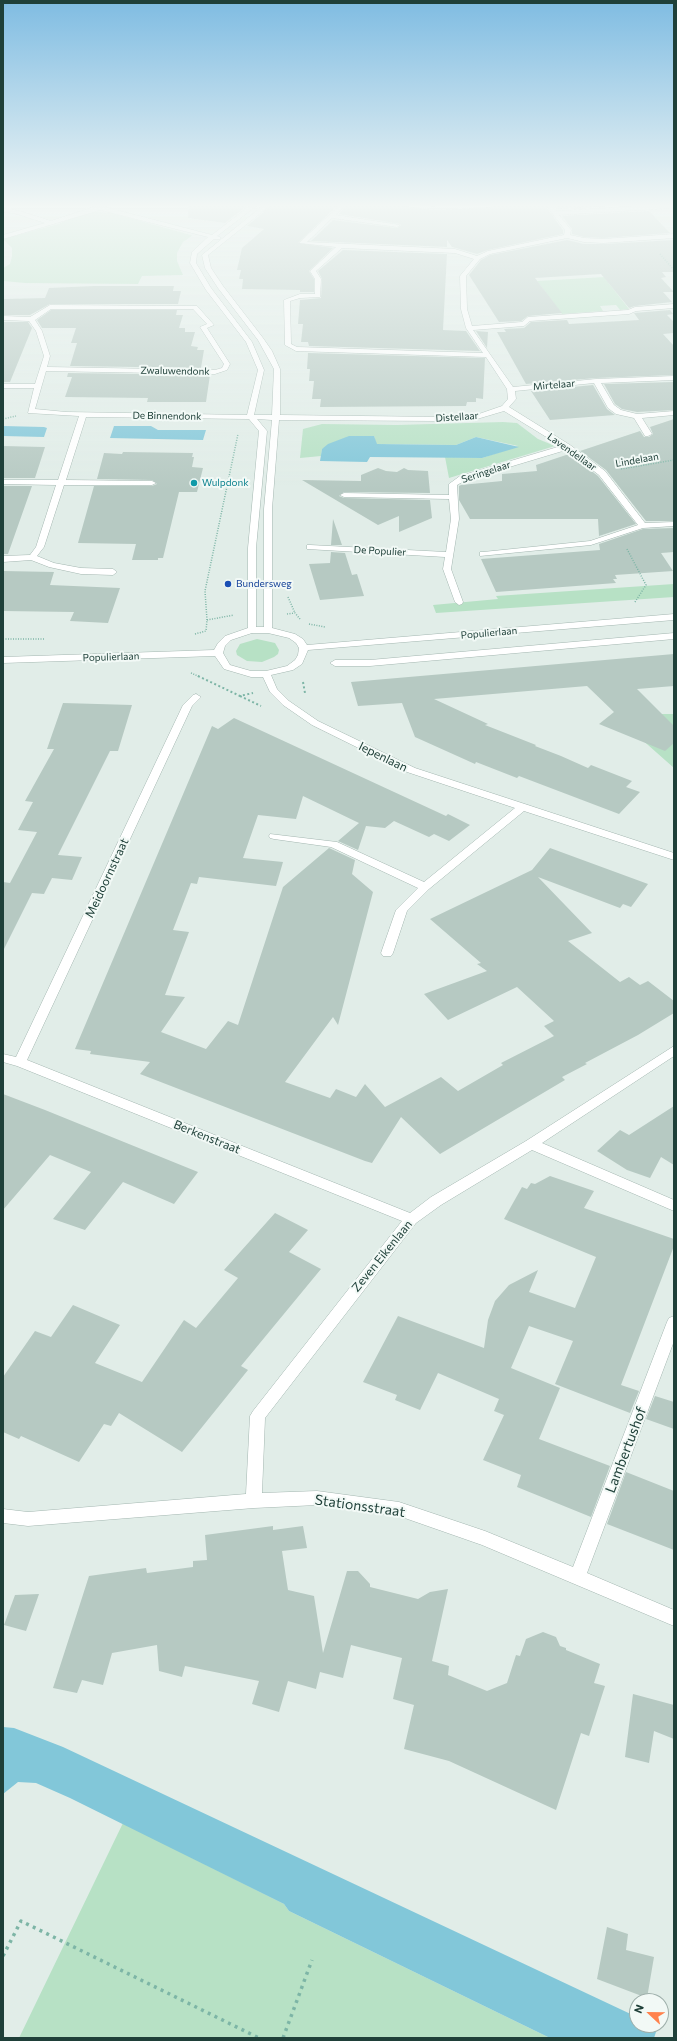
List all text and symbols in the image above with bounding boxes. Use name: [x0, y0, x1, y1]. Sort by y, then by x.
street label: Zwaluwendonk: [140, 364, 210, 378]
street label: Mirtelaar: [532, 377, 576, 393]
street label: De Binnendonk: [132, 409, 202, 423]
street label: Distellaar: [435, 410, 479, 424]
street label: Lavendellaar: [545, 431, 599, 473]
street label: Lindelaan: [614, 450, 660, 470]
street label: Seringelaar: [460, 458, 512, 486]
place label: Wulpdonk: [202, 477, 249, 489]
marker: Wulpdonk: [189, 478, 199, 488]
street label: De Populier: [353, 544, 407, 558]
place label: Bundersweg: [236, 578, 292, 590]
marker: Bundersweg: [223, 579, 233, 589]
street label: Populierlaan: [460, 625, 518, 641]
street label: Populierlaan: [82, 650, 140, 664]
street label: Iepenlaan: [356, 739, 410, 775]
street label: Meidoornstraat: [82, 836, 132, 920]
street label: Berkenstraat: [171, 1117, 243, 1157]
street label: Zeven Eikenlaan: [349, 1217, 415, 1295]
street label: Lambertushof: [602, 1405, 650, 1495]
street label: Stationsstraat: [314, 1491, 406, 1521]
north arrow: [629, 1993, 669, 2033]
text: N: [631, 2002, 646, 2015]

